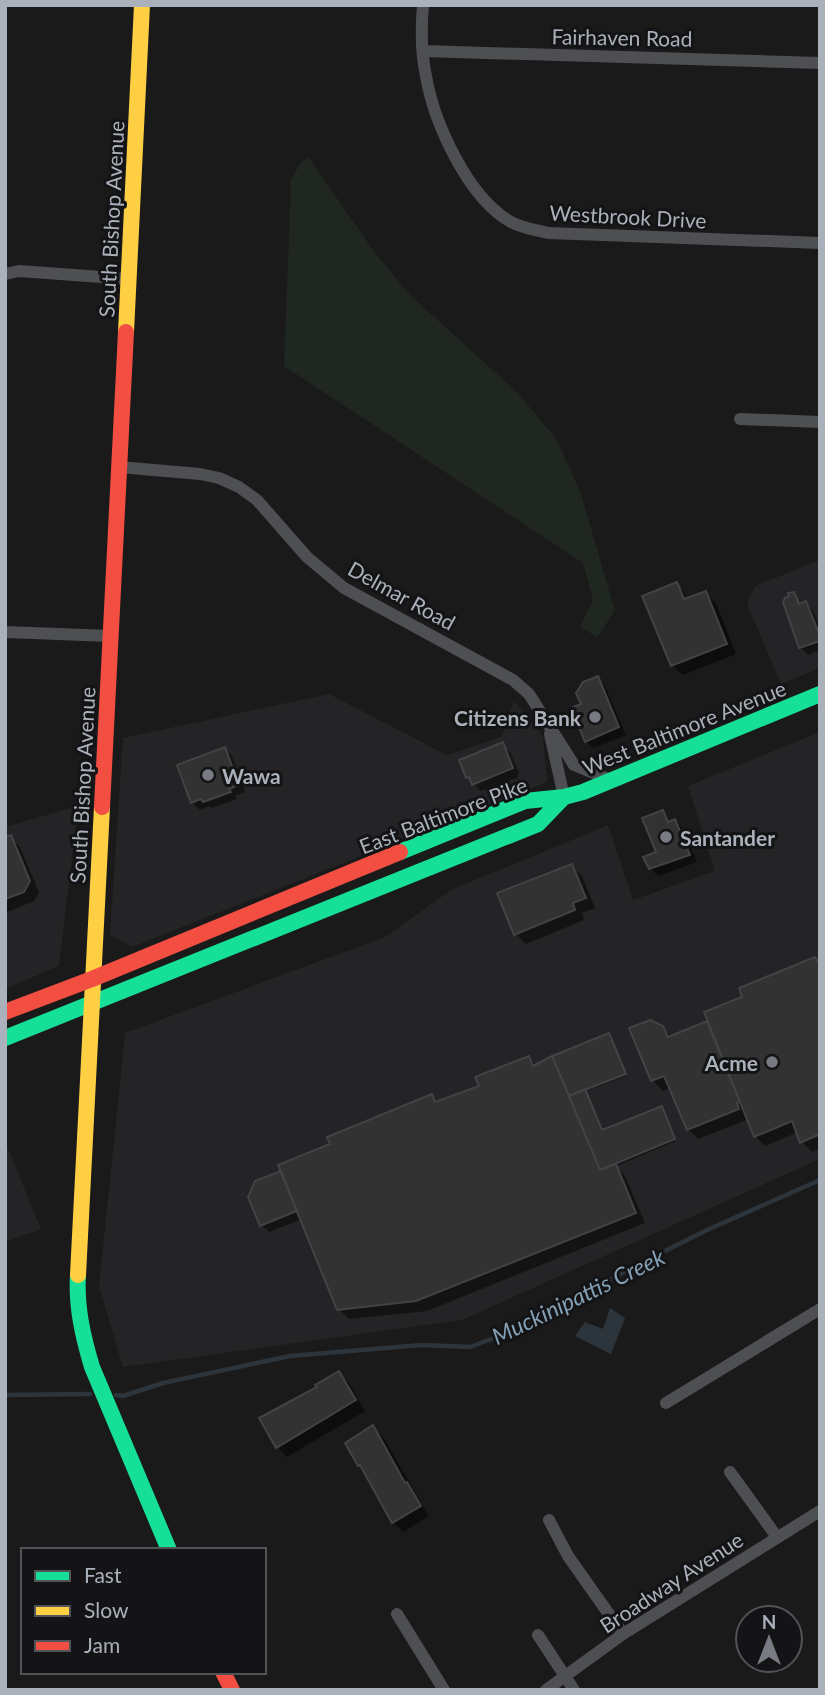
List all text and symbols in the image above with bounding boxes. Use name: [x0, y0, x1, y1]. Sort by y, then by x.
street label: Fairhaven Road: [551, 23, 693, 51]
street label: South Bishop Avenue: [93, 120, 129, 318]
street label: Westbrook Drive: [549, 199, 707, 233]
street label: Delmar Road: [344, 555, 460, 635]
street label: West Baltimore Avenue: [579, 675, 789, 779]
street label: South Bishop Avenue: [64, 686, 100, 884]
place label: Citizens Bank: [454, 705, 582, 730]
marker: Citizens Bank: [587, 709, 603, 725]
place label: Wawa: [222, 763, 281, 788]
marker: Wawa: [200, 767, 216, 783]
street label: East Baltimore Pike: [356, 771, 530, 859]
place label: Santander: [680, 825, 775, 850]
marker: Santander: [658, 829, 674, 845]
place label: Acme: [704, 1050, 758, 1075]
marker: Acme: [764, 1054, 780, 1070]
water label: Muckinipattis Creek: [487, 1242, 670, 1350]
street label: Broadway Avenue: [595, 1526, 747, 1638]
legend: [21, 1548, 266, 1674]
text: Fast: [84, 1562, 122, 1587]
text: Slow: [84, 1597, 129, 1622]
north arrow: [734, 1604, 804, 1674]
text: N: [762, 1610, 776, 1633]
text: Jam: [84, 1632, 120, 1657]

